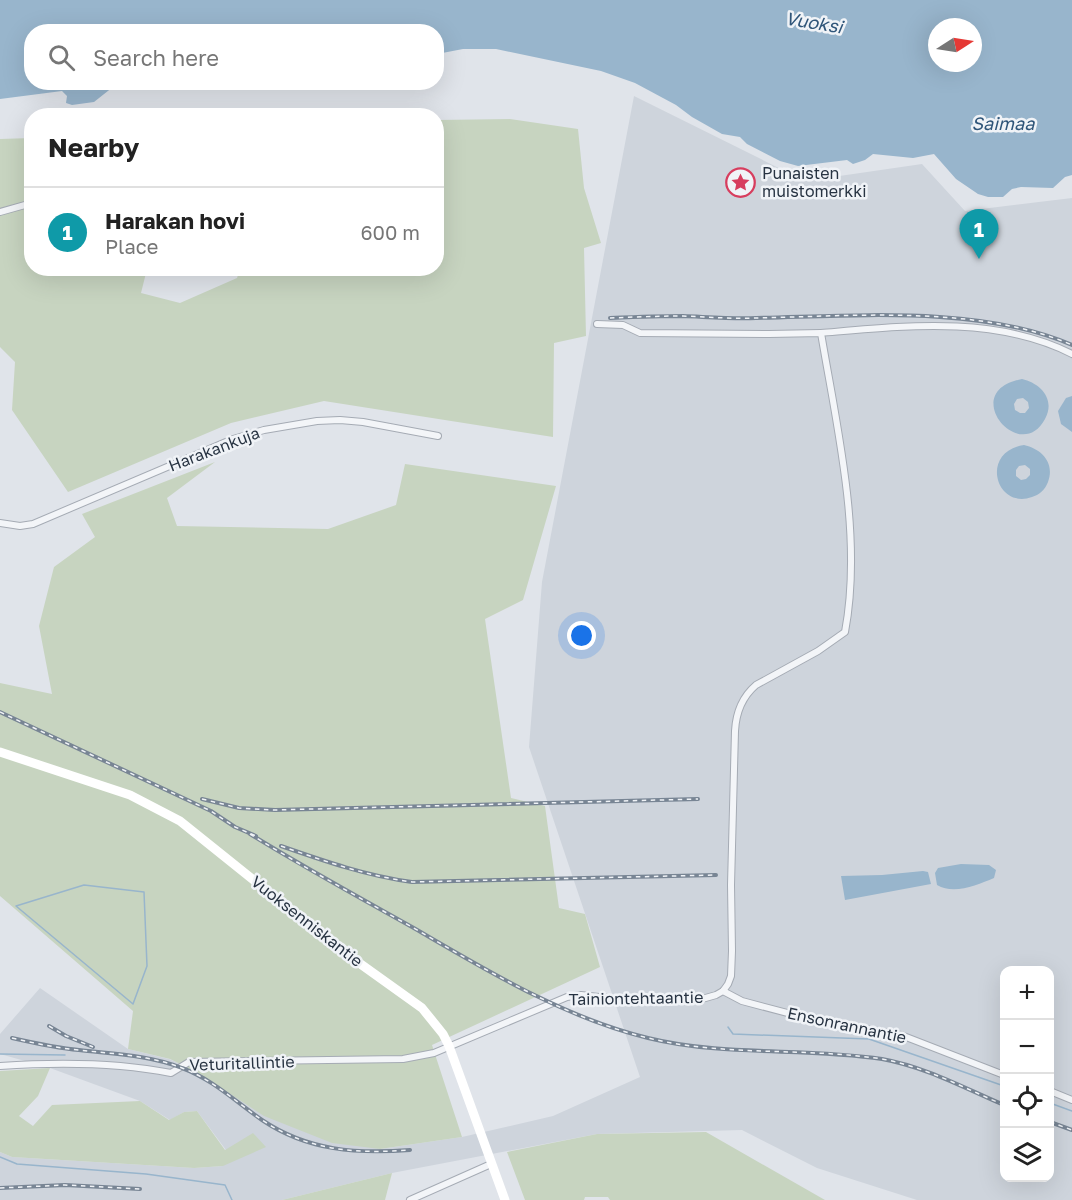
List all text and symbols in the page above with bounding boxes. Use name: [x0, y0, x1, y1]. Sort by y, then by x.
water label: Vuoksi: [784, 7, 846, 38]
north arrow: [928, 18, 982, 72]
search box: [24, 24, 444, 90]
icon: search: [45, 41, 78, 74]
text: Search here: [93, 44, 219, 71]
water label: Saimaa: [972, 112, 1035, 134]
text: Nearby: [48, 132, 139, 163]
place label: Punaisten muistomerkki: [762, 163, 867, 201]
place icon: Punaisten muistomerkki: [725, 166, 757, 198]
text: Harakan hovi: [105, 207, 245, 234]
pin: 1: [960, 210, 998, 259]
text: 1: [62, 220, 73, 244]
text: 600 m: [360, 220, 420, 244]
text: Place: [105, 234, 158, 258]
street label: Harakankuja: [166, 422, 262, 476]
your location: [567, 621, 596, 650]
street label: Vuoksenniskantie: [247, 871, 367, 971]
map controls: [1000, 966, 1054, 1182]
button: +: [1000, 966, 1054, 1020]
street label: Tainiontehtaantie: [568, 987, 704, 1009]
street label: Ensonrannantie: [786, 1003, 908, 1047]
button: −: [1000, 1020, 1054, 1074]
street label: Veturitallintie: [189, 1051, 295, 1075]
button: locate: [1000, 1074, 1054, 1128]
button: layers: [1000, 1128, 1054, 1182]

